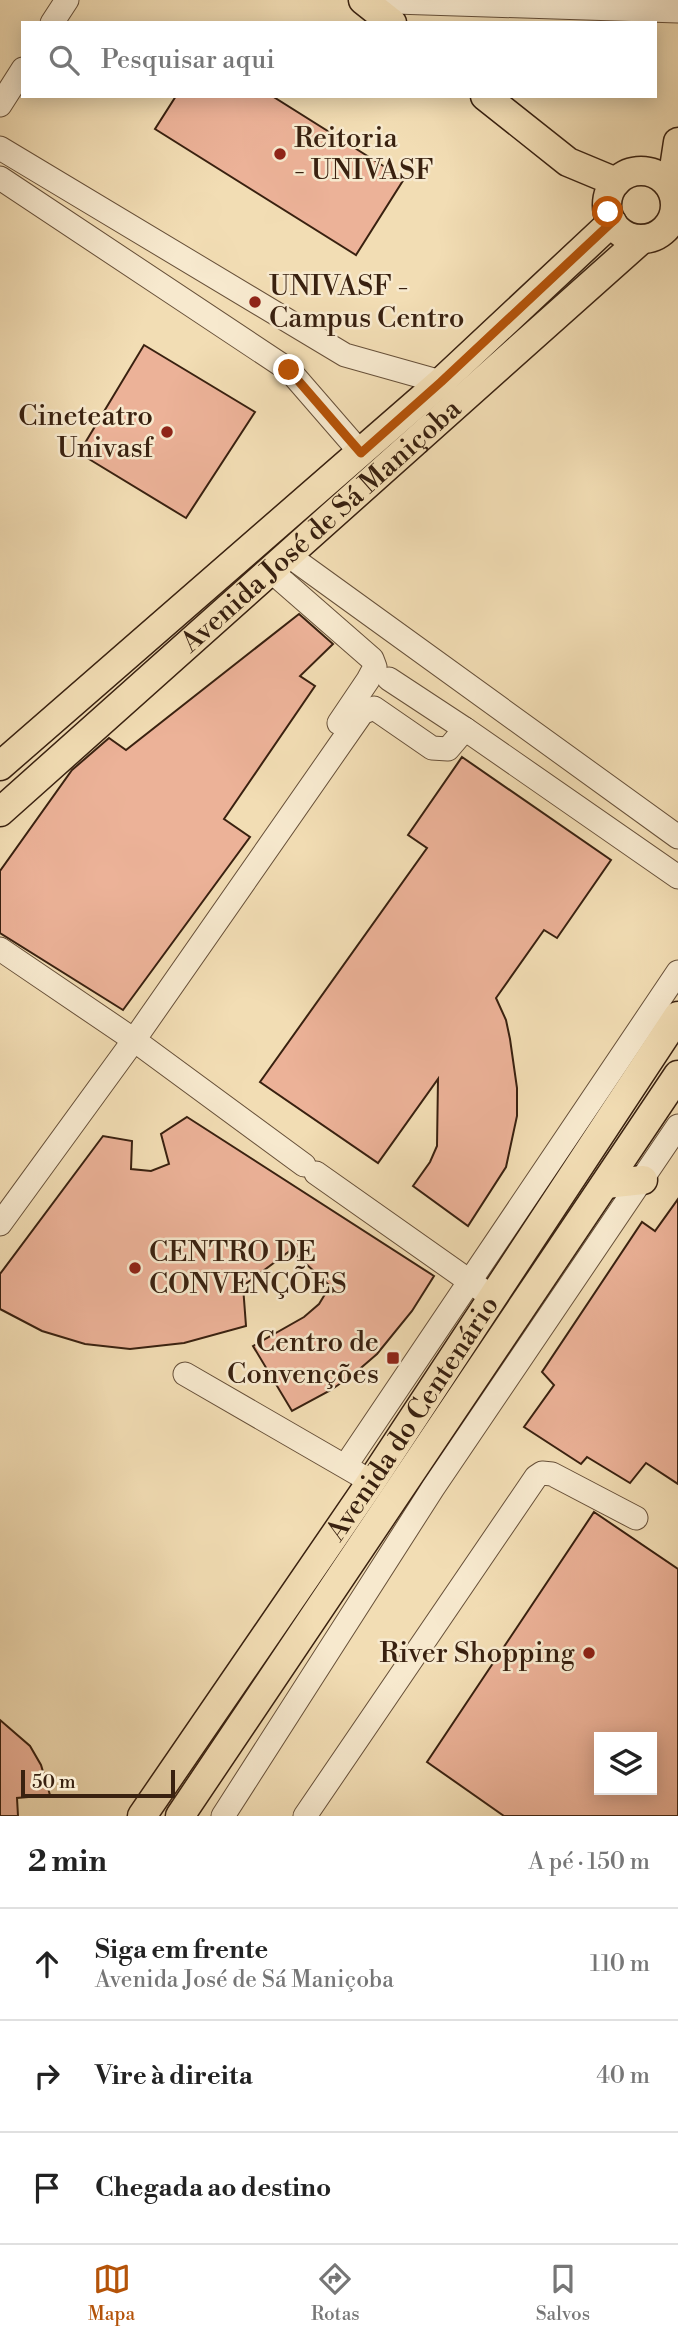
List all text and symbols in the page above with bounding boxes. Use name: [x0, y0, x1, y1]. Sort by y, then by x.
search box: [21, 21, 657, 98]
icon: search: [45, 41, 83, 79]
text: Pesquisar aqui: [101, 44, 275, 76]
place label: Reitoria - UNIVASF: [294, 121, 433, 188]
marker: Reitoria - UNIVASF: [272, 146, 288, 162]
route start: [592, 196, 623, 227]
place label: UNIVASF - Campus Centro: [269, 269, 464, 336]
marker: UNIVASF - Campus Centro: [247, 294, 263, 310]
route end: [273, 354, 304, 385]
street label: Avenida José de Sá Maniçoba: [173, 391, 469, 661]
place label: Cineteatro Univasf: [18, 399, 155, 466]
marker: Cineteatro Univasf: [159, 424, 175, 440]
place label: CENTRO DE CONVENÇÕES: [149, 1235, 347, 1302]
marker: CENTRO DE CONVENÇÕES: [127, 1260, 143, 1276]
street label: Avenida do Centenário: [318, 1289, 506, 1548]
place label: Centro de Convenções: [227, 1325, 379, 1392]
marker: Centro de Convenções: [385, 1350, 401, 1366]
place label: River Shopping: [380, 1636, 575, 1671]
marker: River Shopping: [581, 1645, 597, 1661]
map controls: [594, 1732, 657, 1795]
button: layers: [594, 1732, 657, 1795]
scale bar: [21, 1767, 175, 1799]
text: 50 m: [32, 1770, 76, 1794]
text: 2 min: [28, 1843, 107, 1881]
text: A pé · 150 m: [529, 1848, 650, 1876]
text: Siga em frente: [95, 1934, 268, 1966]
icon: ahead: [28, 1945, 66, 1983]
text: 110 m: [590, 1950, 650, 1978]
text: Avenida José de Sá Maniçoba: [95, 1966, 394, 1994]
icon: right: [28, 2057, 66, 2095]
text: Vire à direita: [95, 2060, 253, 2092]
text: 40 m: [596, 2062, 650, 2090]
icon: arrive: [28, 2169, 66, 2207]
text: Chegada ao destino: [95, 2172, 331, 2204]
tab: Mapa: [88, 2260, 135, 2326]
tab: Rotas: [311, 2260, 360, 2326]
tab: Salvos: [536, 2260, 590, 2326]

